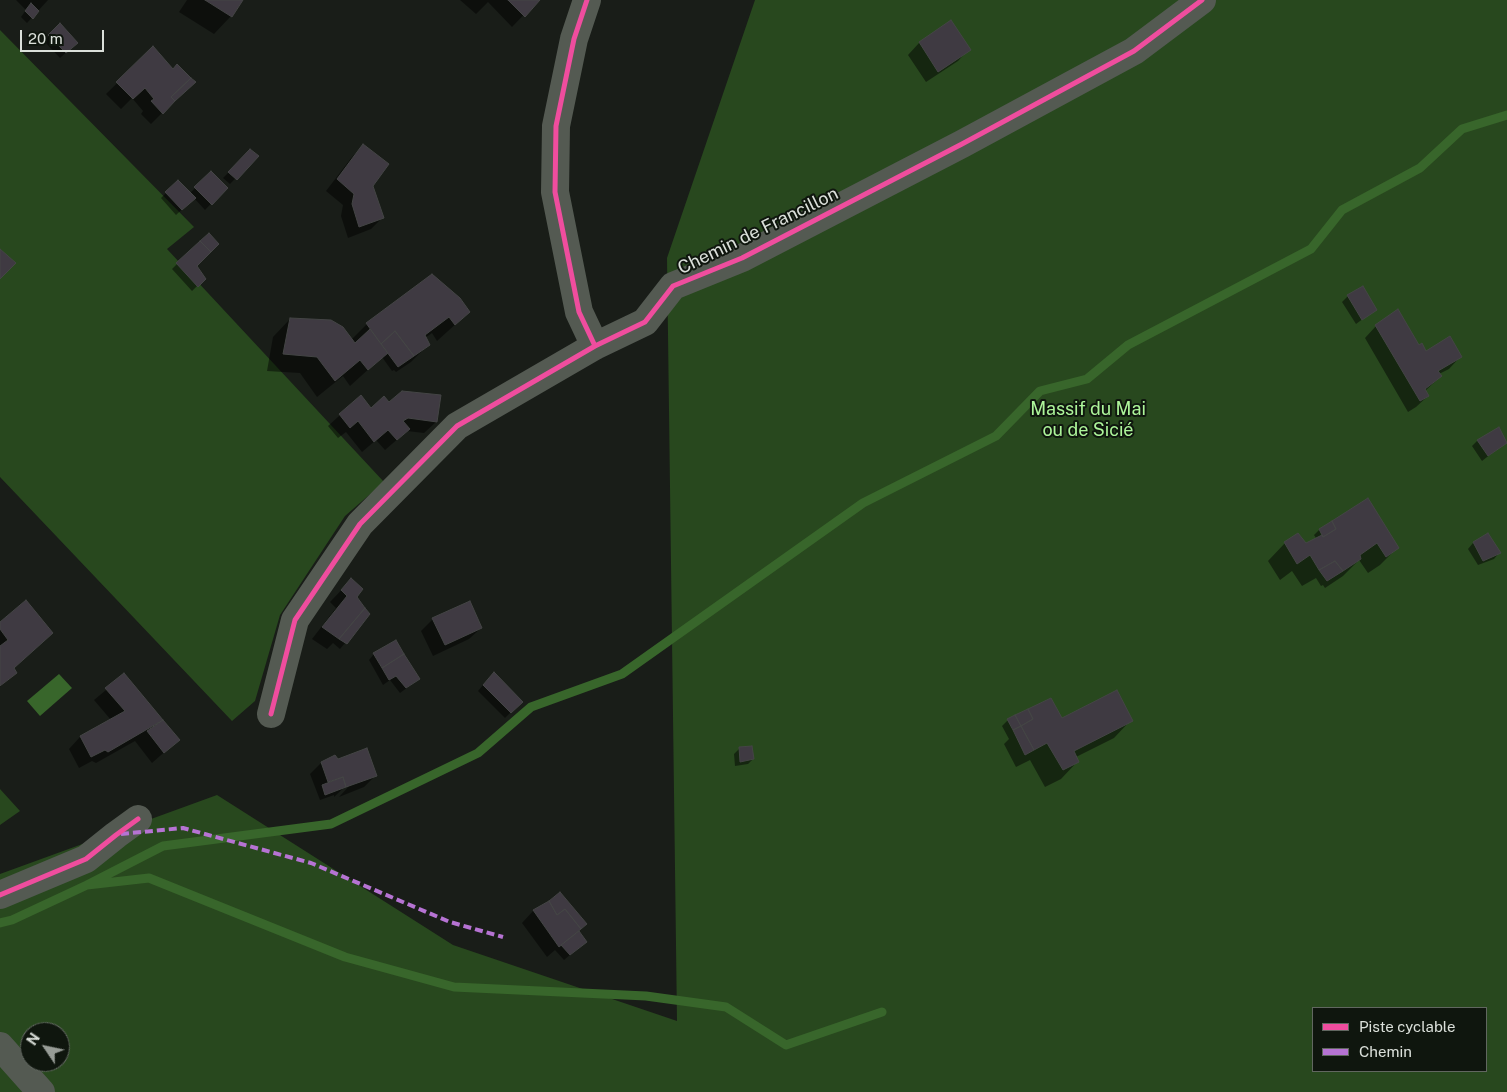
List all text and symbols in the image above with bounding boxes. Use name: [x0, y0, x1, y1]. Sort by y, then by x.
scale bar: [22, 20, 106, 52]
text: 20 m: [28, 30, 63, 47]
street label: Chemin de Francillon: [674, 183, 842, 279]
park label: Massif du Mai ou de Sicié: [1030, 398, 1146, 440]
legend: [1312, 1007, 1487, 1072]
text: Piste cyclable: [1359, 1018, 1456, 1035]
north arrow: [20, 1022, 70, 1072]
text: N: [24, 1030, 43, 1048]
text: Chemin: [1359, 1043, 1412, 1060]

